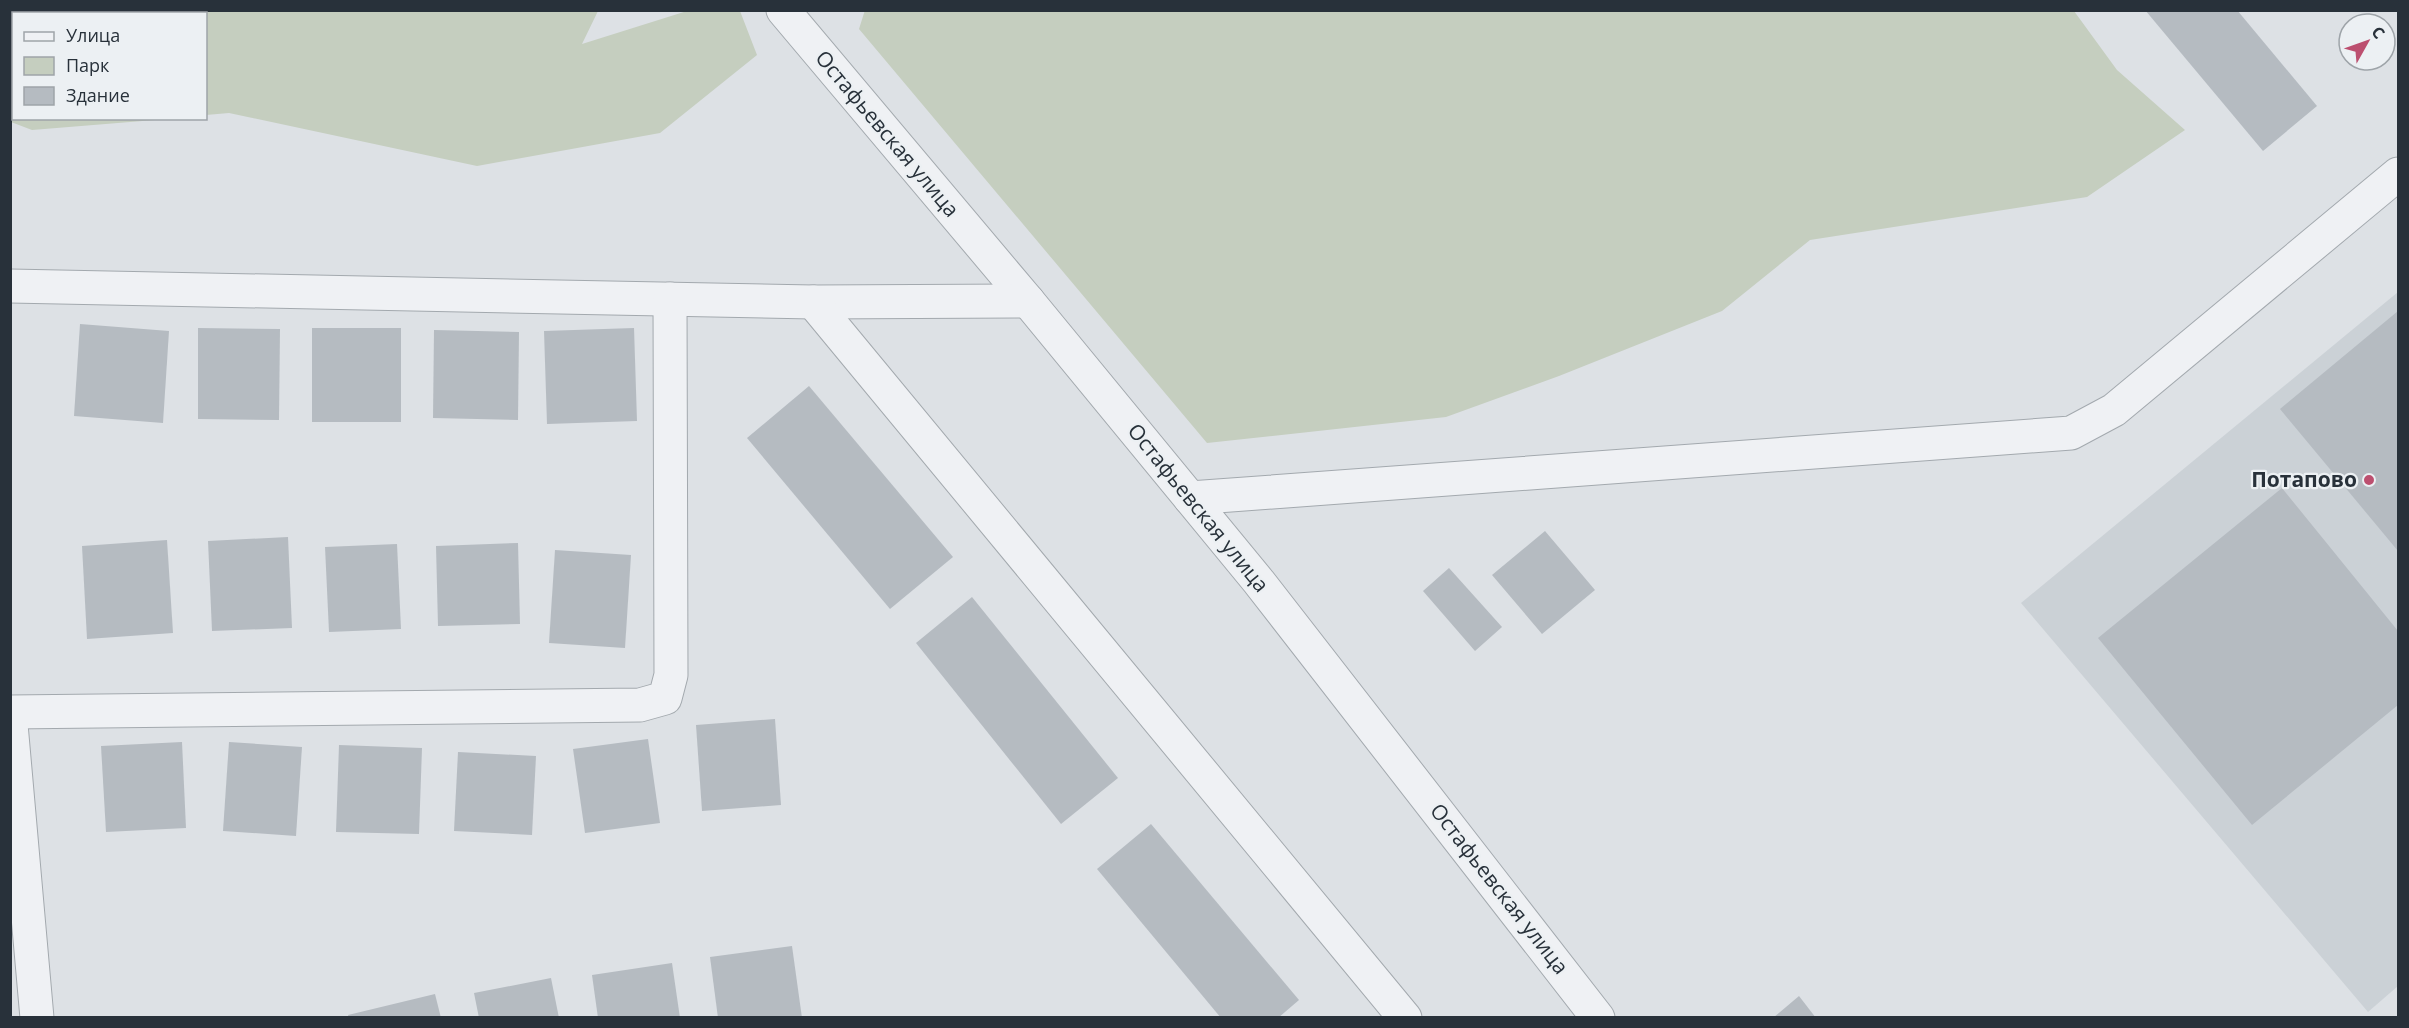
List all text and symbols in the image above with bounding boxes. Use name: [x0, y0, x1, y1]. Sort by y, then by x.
legend: [12, 12, 207, 120]
north arrow: [2337, 12, 2397, 72]
text: С: [2367, 21, 2390, 43]
text: Улица: [66, 23, 120, 47]
street label: Остафьевская улица: [810, 44, 966, 223]
text: Парк: [66, 53, 110, 77]
text: Здание: [66, 83, 130, 107]
street label: Остафьевская улица: [1122, 417, 1276, 598]
place label: Потапово: [2251, 465, 2357, 493]
marker: Потапово: [2362, 473, 2376, 487]
street label: Остафьевская улица: [1424, 797, 1575, 980]

